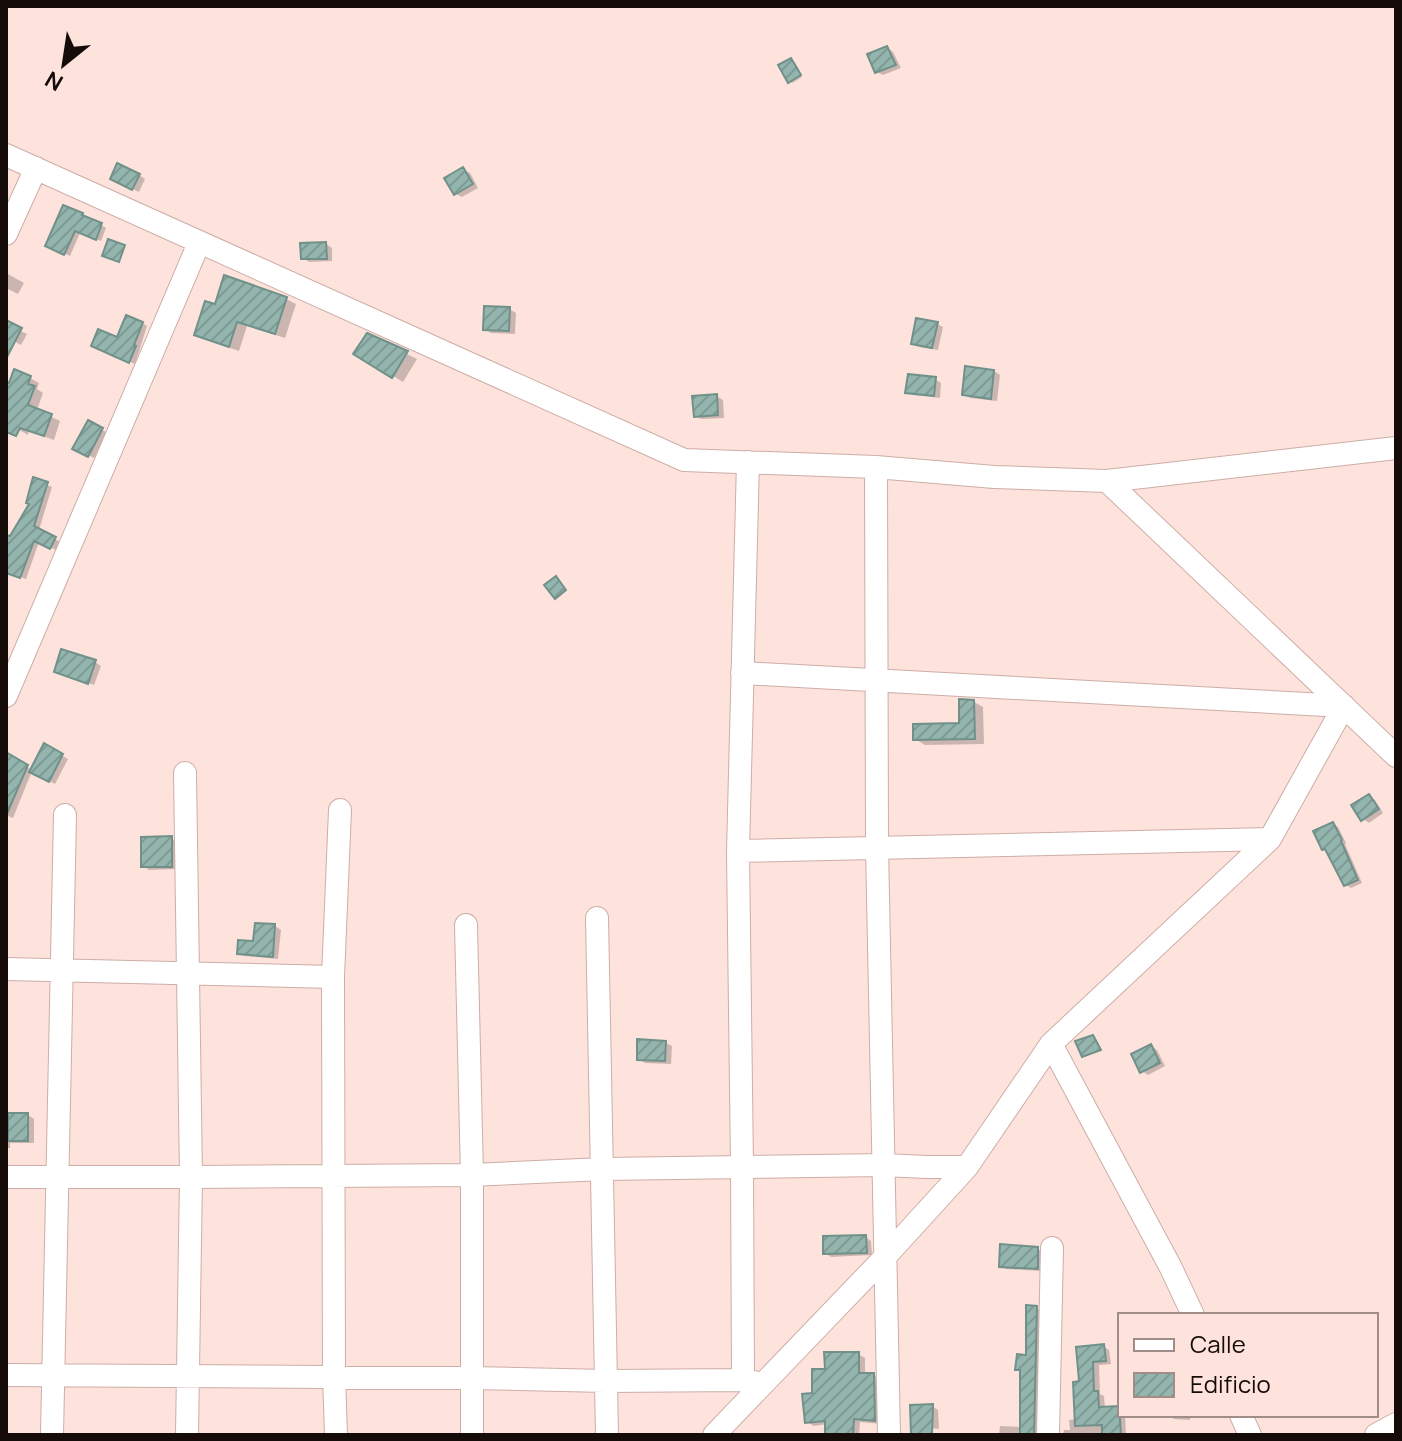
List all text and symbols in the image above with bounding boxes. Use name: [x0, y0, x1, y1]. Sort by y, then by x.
north arrow: [24, 24, 104, 104]
text: N: [40, 64, 68, 98]
legend: [1118, 1313, 1378, 1417]
text: Calle: [1190, 1327, 1246, 1360]
text: Edificio: [1190, 1367, 1271, 1400]

